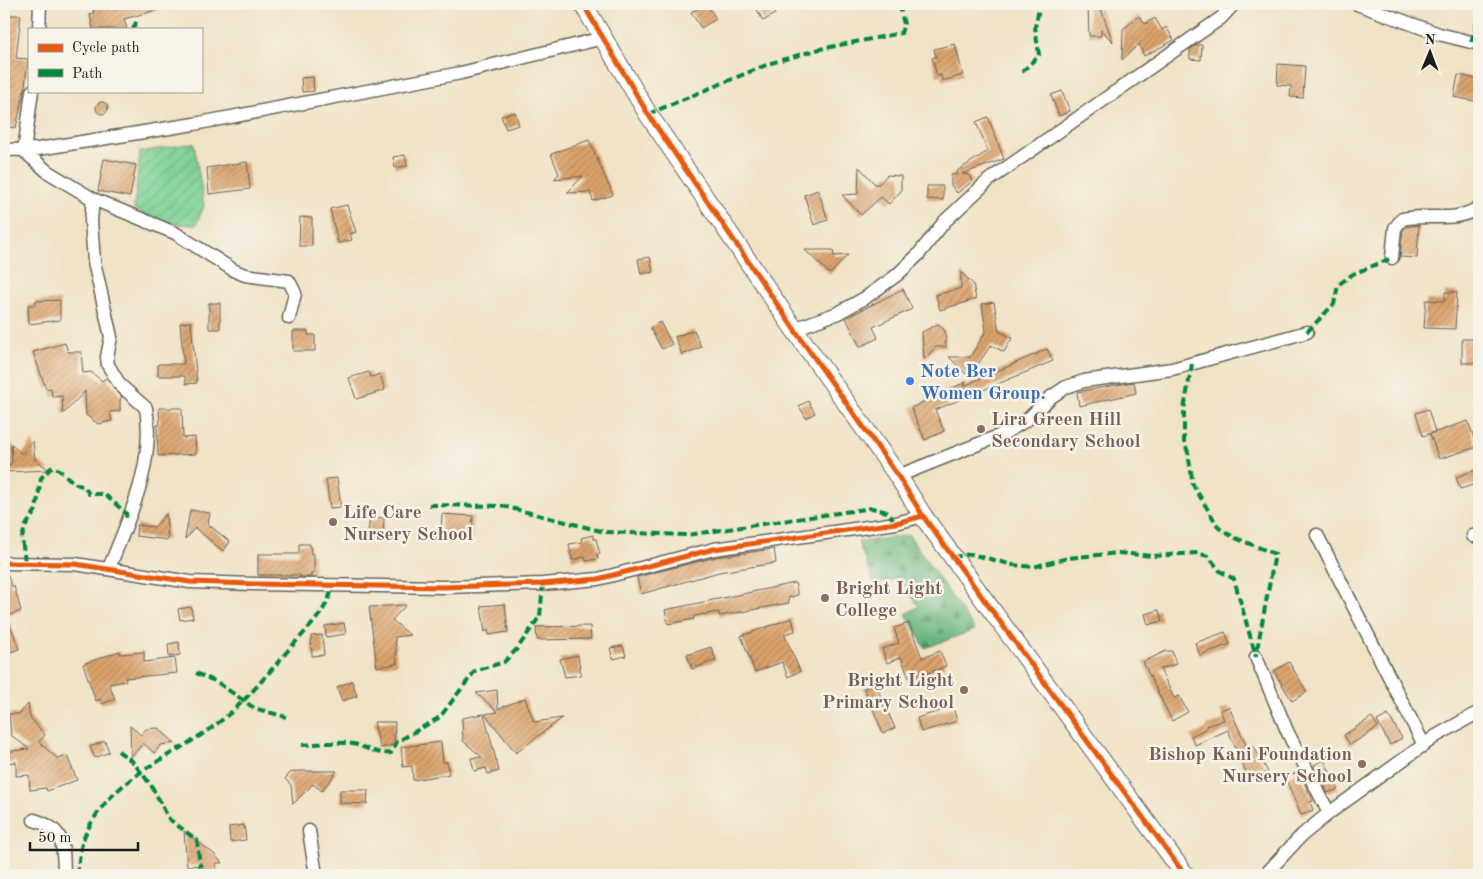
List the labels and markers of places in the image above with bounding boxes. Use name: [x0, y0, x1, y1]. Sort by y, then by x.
place label: Note Ber Women Group.: [920, 363, 1046, 404]
marker: Note Ber Women Group.: [904, 375, 916, 387]
place label: Lira Green Hill Secondary School: [991, 411, 1141, 452]
marker: Lira Green Hill Secondary School: [975, 423, 987, 435]
place label: Life Care Nursery School: [343, 504, 473, 545]
marker: Life Care Nursery School: [327, 516, 339, 528]
place label: Bright Light College: [835, 580, 942, 621]
marker: Bright Light College: [819, 592, 831, 604]
place label: Bright Light Primary School: [822, 672, 954, 713]
marker: Bright Light Primary School: [958, 684, 970, 696]
place label: Bishop Kani Foundation Nursery School: [1148, 746, 1352, 787]
marker: Bishop Kani Foundation Nursery School: [1356, 758, 1368, 770]

